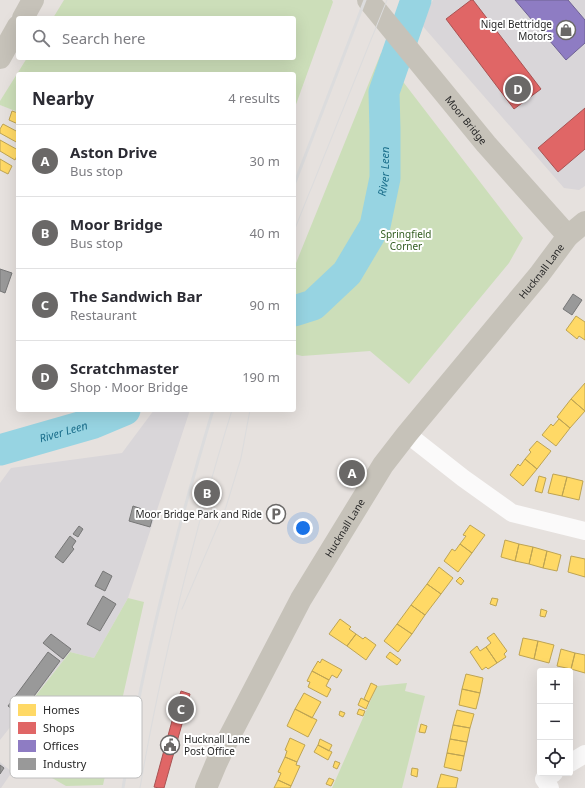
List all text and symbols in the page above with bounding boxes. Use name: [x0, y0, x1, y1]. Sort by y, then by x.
search box: [16, 16, 296, 60]
place label: Nigel Bettridge Motors: [481, 17, 552, 43]
shop icon: Nigel Bettridge Motors: [555, 19, 577, 41]
icon: search: [30, 27, 52, 49]
text: Search here: [62, 28, 145, 48]
pin: D: [505, 74, 531, 104]
text: Nearby: [32, 87, 94, 110]
text: 4 results: [228, 89, 280, 107]
street label: Moor Bridge: [442, 93, 491, 147]
text: Aston Drive: [70, 142, 157, 162]
water label: River Leen: [373, 147, 392, 197]
text: A: [41, 152, 50, 170]
text: 30 m: [250, 152, 280, 170]
text: Bus stop: [70, 162, 123, 180]
text: Moor Bridge: [70, 214, 163, 234]
text: B: [41, 224, 49, 242]
text: 40 m: [250, 224, 280, 242]
park label: Springfield Corner: [380, 227, 432, 253]
text: Bus stop: [70, 234, 123, 252]
street label: Hucknall Lane: [515, 240, 567, 301]
text: The Sandwich Bar: [70, 286, 202, 306]
text: C: [41, 296, 49, 314]
text: 90 m: [250, 296, 280, 314]
text: Restaurant: [70, 306, 137, 324]
text: Scratchmaster: [70, 358, 179, 378]
text: D: [40, 368, 50, 386]
text: 190 m: [242, 368, 280, 386]
text: Shop · Moor Bridge: [70, 378, 188, 396]
water label: River Leen: [37, 417, 89, 445]
pin: A: [339, 458, 365, 488]
pin: B: [194, 478, 220, 508]
street label: Hucknall Lane: [321, 496, 368, 560]
parking icon: Moor Bridge Park and Ride: [265, 503, 287, 525]
place label: Moor Bridge Park and Ride: [135, 507, 262, 521]
your location: [293, 518, 313, 538]
map controls: [537, 668, 573, 776]
button: +: [537, 668, 573, 704]
pin: C: [168, 694, 194, 724]
legend: [10, 696, 142, 778]
text: Homes: [43, 702, 80, 717]
button: −: [537, 704, 573, 740]
text: Shops: [43, 720, 75, 735]
place label: Hucknall Lane Post Office: [184, 732, 250, 758]
public building icon: Hucknall Lane Post Office: [159, 734, 181, 756]
text: Offices: [43, 738, 79, 753]
button: locate: [537, 740, 573, 776]
text: Industry: [43, 756, 87, 771]

